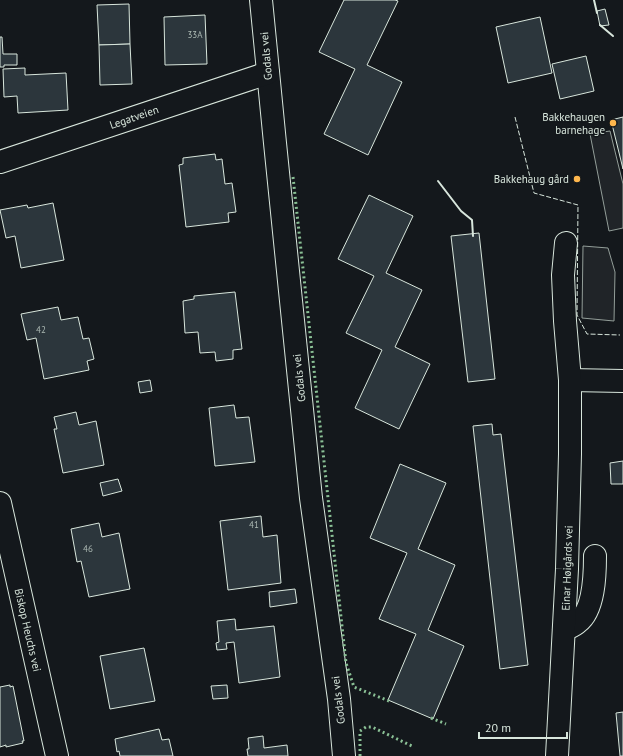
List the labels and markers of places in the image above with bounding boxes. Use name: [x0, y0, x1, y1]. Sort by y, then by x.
place label: Bakkehaugen barnehage: [542, 110, 605, 137]
marker: Bakkehaugen barnehage: [608, 118, 618, 128]
place label: Bakkehaug gård: [494, 172, 569, 186]
marker: Bakkehaug gård: [572, 174, 582, 184]

